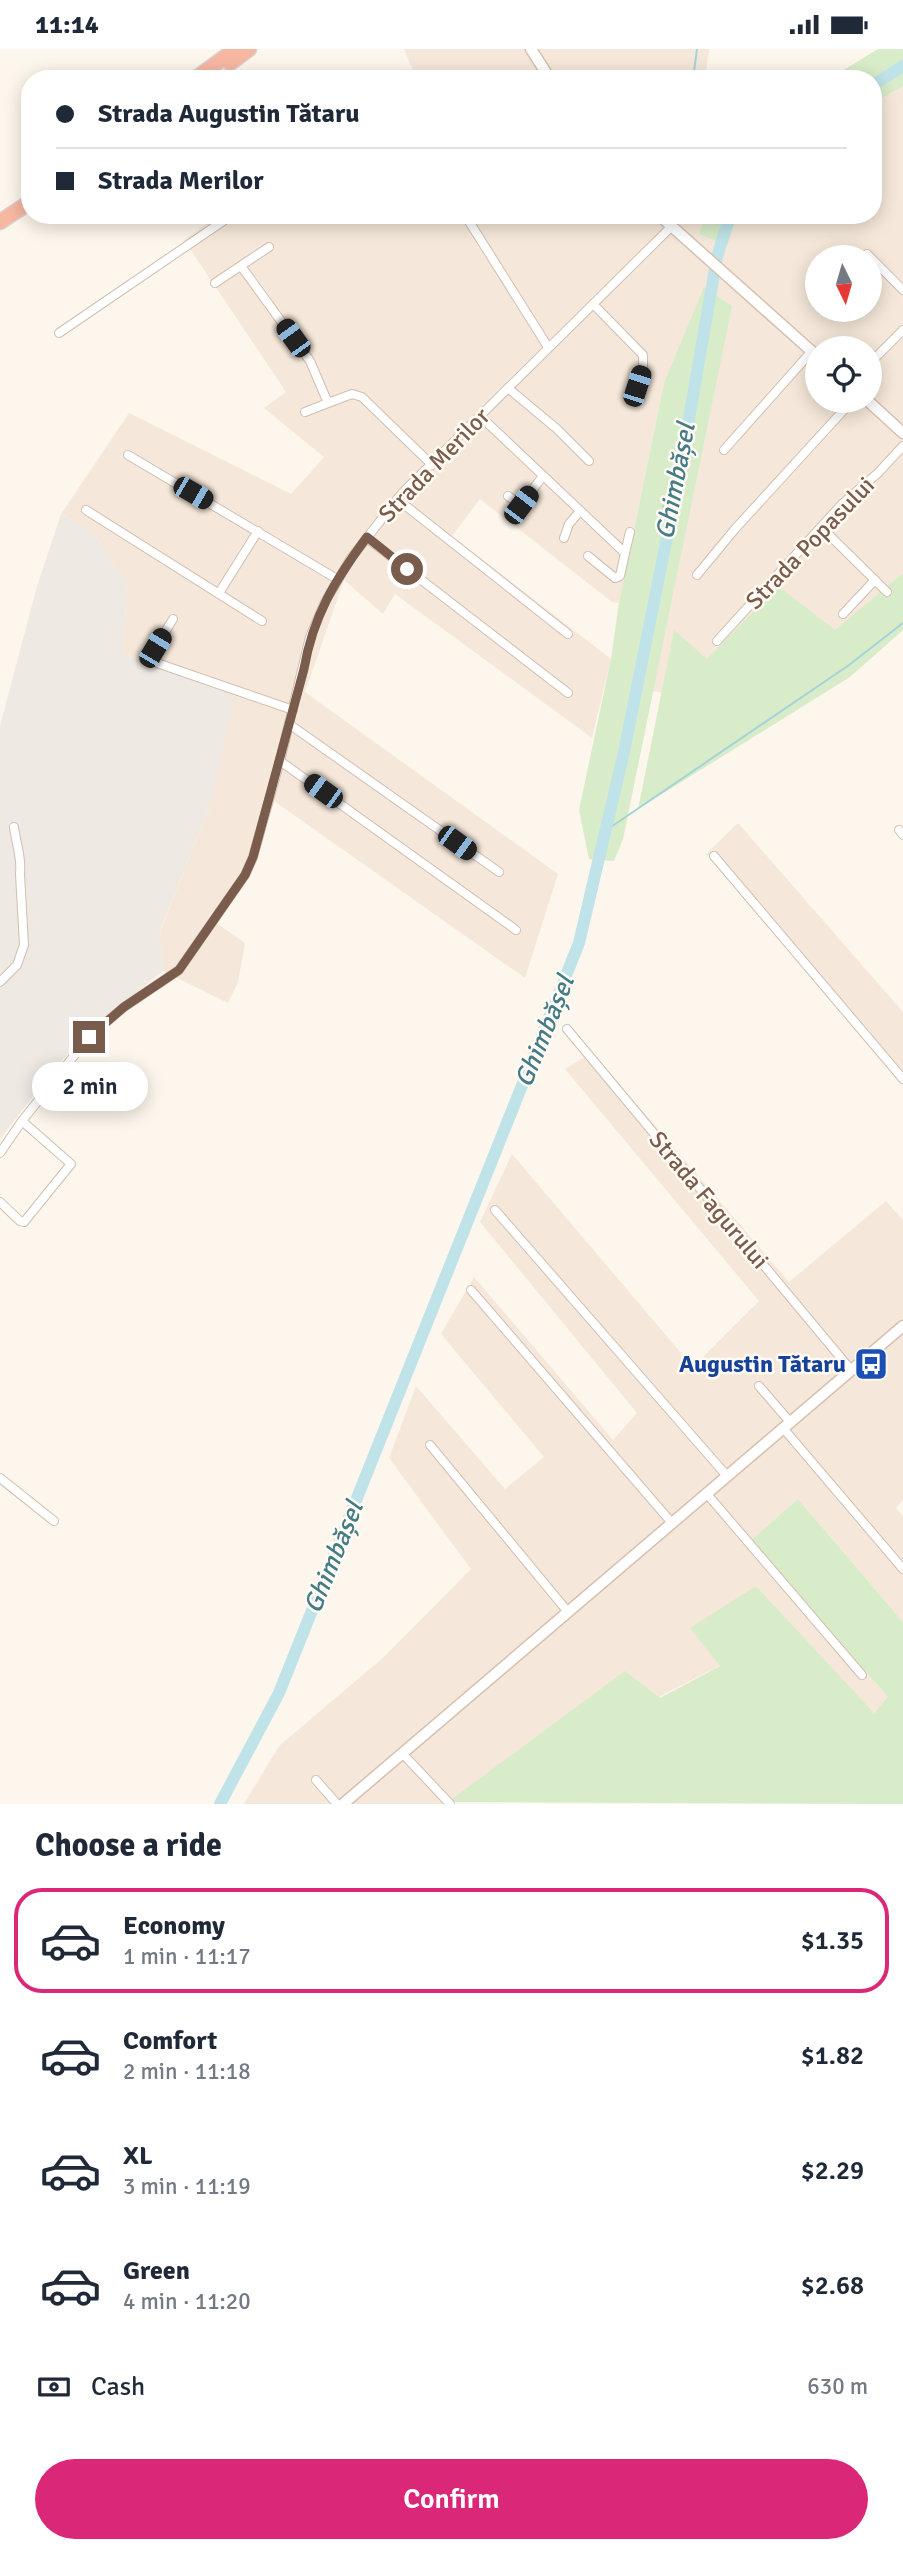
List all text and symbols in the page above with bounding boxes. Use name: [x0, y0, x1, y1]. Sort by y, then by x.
text: 11:14: [35, 9, 99, 41]
text: Strada Augustin Tătaru: [98, 98, 360, 130]
text: Strada Merilor: [98, 165, 264, 197]
north arrow: [805, 245, 882, 322]
map controls: [805, 245, 882, 413]
car: [273, 315, 314, 361]
button: locate: [805, 336, 882, 413]
car: [621, 363, 654, 409]
street label: Strada Merilor: [372, 401, 496, 529]
water label: Ghimbășel: [649, 418, 703, 542]
street label: Strada Popasului: [739, 470, 881, 616]
car: [170, 473, 217, 513]
car: [500, 482, 543, 528]
route start: [391, 553, 423, 585]
car: [136, 625, 175, 671]
car: [300, 770, 347, 812]
car: [434, 822, 481, 864]
water label: Ghimbășel: [508, 969, 583, 1092]
route end: [73, 1021, 105, 1053]
callout: 2 min: [31, 1061, 147, 1111]
text: 2 min: [62, 1072, 118, 1101]
street label: Strada Fagurului: [643, 1125, 775, 1275]
bus stop icon: Augustin Tătaru: [852, 1345, 890, 1383]
place label: Augustin Tătaru: [679, 1349, 846, 1379]
water label: Ghimbășel: [297, 1495, 372, 1618]
text: Choose a ride: [35, 1826, 222, 1865]
icon: car: [39, 1909, 102, 1972]
text: Economy: [123, 1910, 225, 1942]
text: $1.35: [801, 1925, 864, 1957]
text: 1 min · 11:17: [123, 1942, 251, 1971]
icon: car: [39, 2024, 102, 2087]
text: Comfort: [123, 2025, 217, 2057]
text: $1.82: [801, 2040, 864, 2072]
text: 2 min · 11:18: [123, 2057, 251, 2086]
icon: car: [39, 2139, 102, 2202]
text: XL: [123, 2140, 153, 2172]
text: $2.29: [801, 2155, 864, 2187]
text: 3 min · 11:19: [123, 2172, 251, 2201]
icon: car: [39, 2254, 102, 2317]
text: Green: [123, 2255, 190, 2287]
text: $2.68: [801, 2270, 864, 2302]
text: 4 min · 11:20: [123, 2287, 251, 2316]
icon: cash: [35, 2368, 73, 2406]
text: Cash: [91, 2371, 145, 2403]
text: 630 m: [807, 2372, 868, 2401]
button: Confirm: [35, 2459, 868, 2539]

